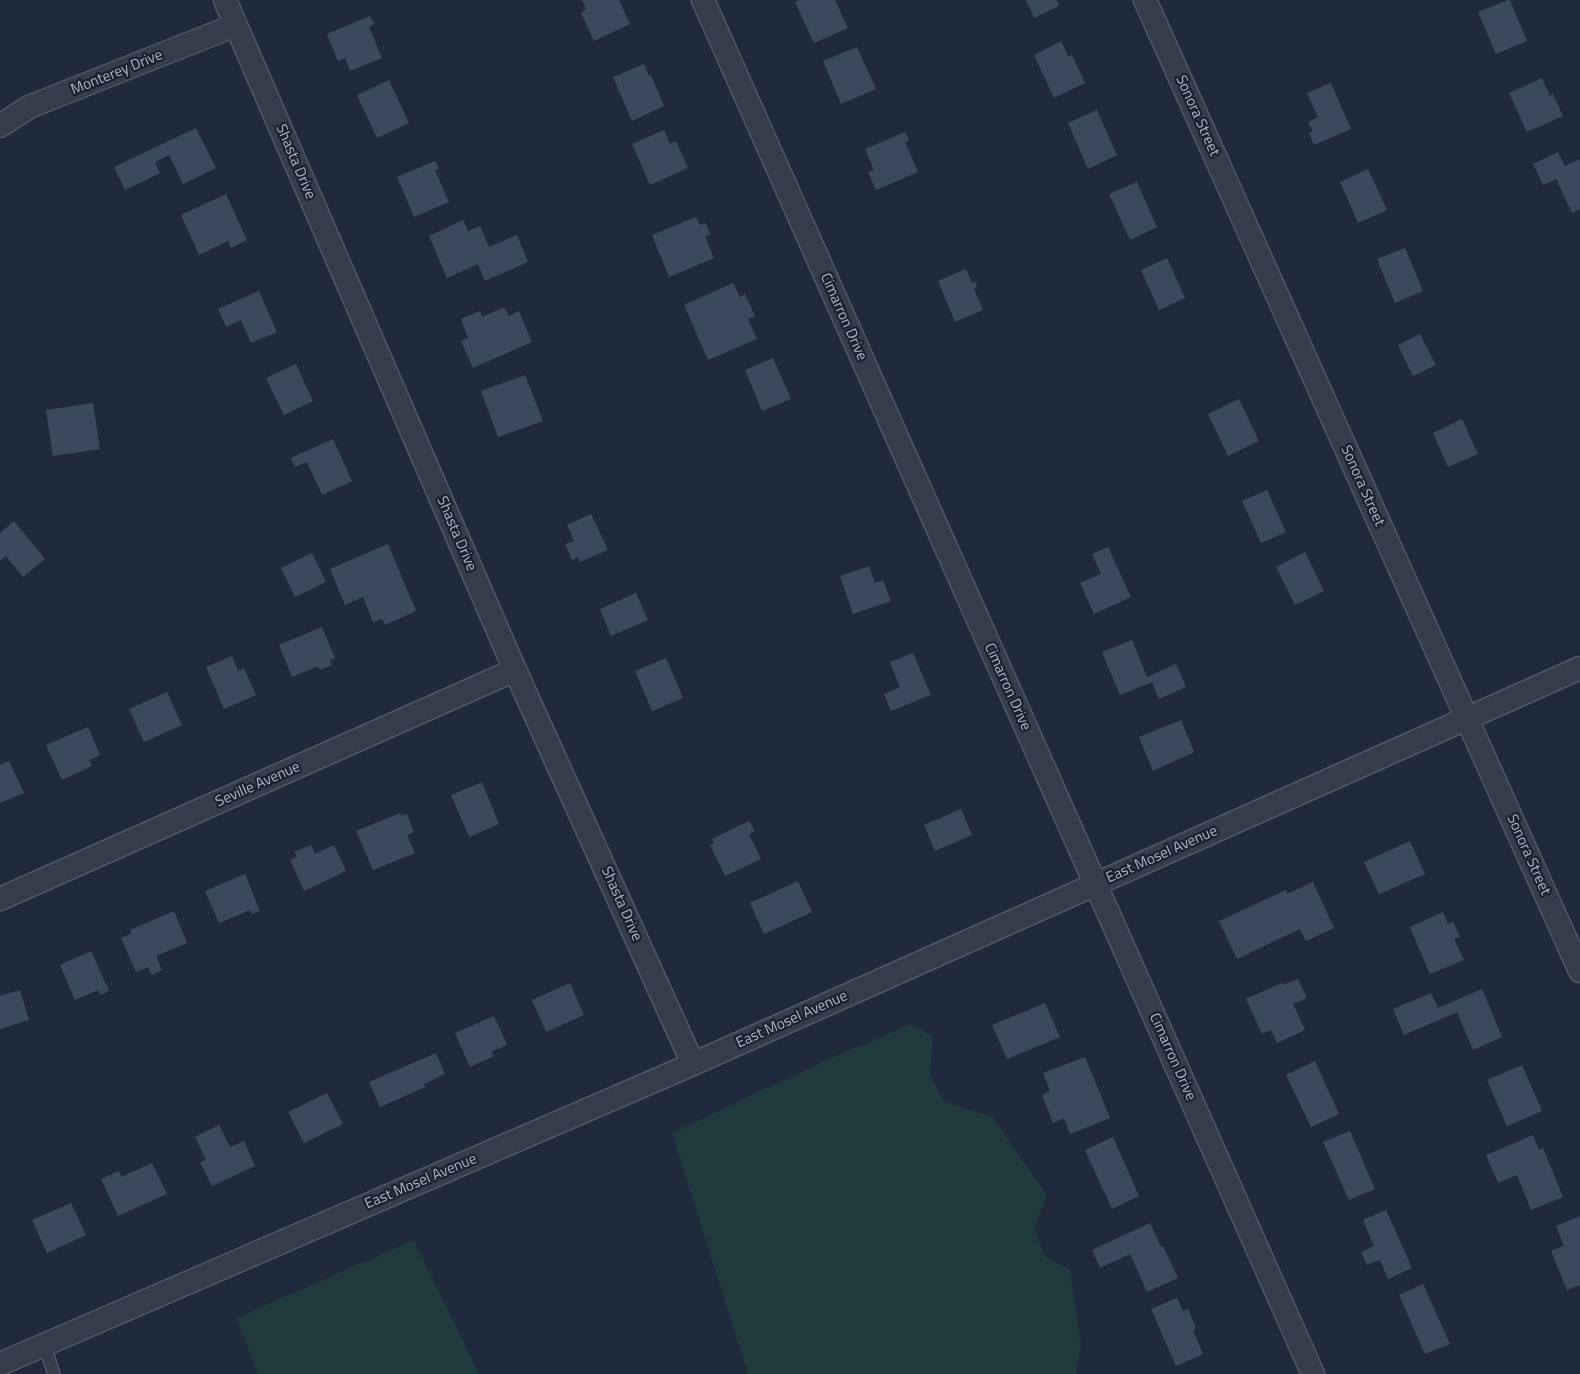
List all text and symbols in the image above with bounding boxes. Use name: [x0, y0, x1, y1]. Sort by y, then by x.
street label: Monterey Drive: [69, 46, 165, 100]
street label: Sonora Street: [1171, 73, 1223, 159]
street label: Shasta Drive: [271, 122, 319, 202]
street label: Cimarron Drive: [816, 270, 870, 364]
street label: Sonora Street: [1336, 443, 1388, 529]
street label: Shasta Drive: [432, 494, 480, 574]
street label: Cimarron Drive: [980, 640, 1034, 734]
street label: Seville Avenue: [213, 758, 303, 812]
street label: Sonora Street: [1502, 812, 1554, 898]
street label: East Mosel Avenue: [1104, 822, 1220, 888]
street label: Shasta Drive: [597, 864, 645, 944]
street label: East Mosel Avenue: [734, 987, 850, 1053]
street label: Cimarron Drive: [1145, 1010, 1199, 1104]
street label: East Mosel Avenue: [362, 1150, 480, 1214]

